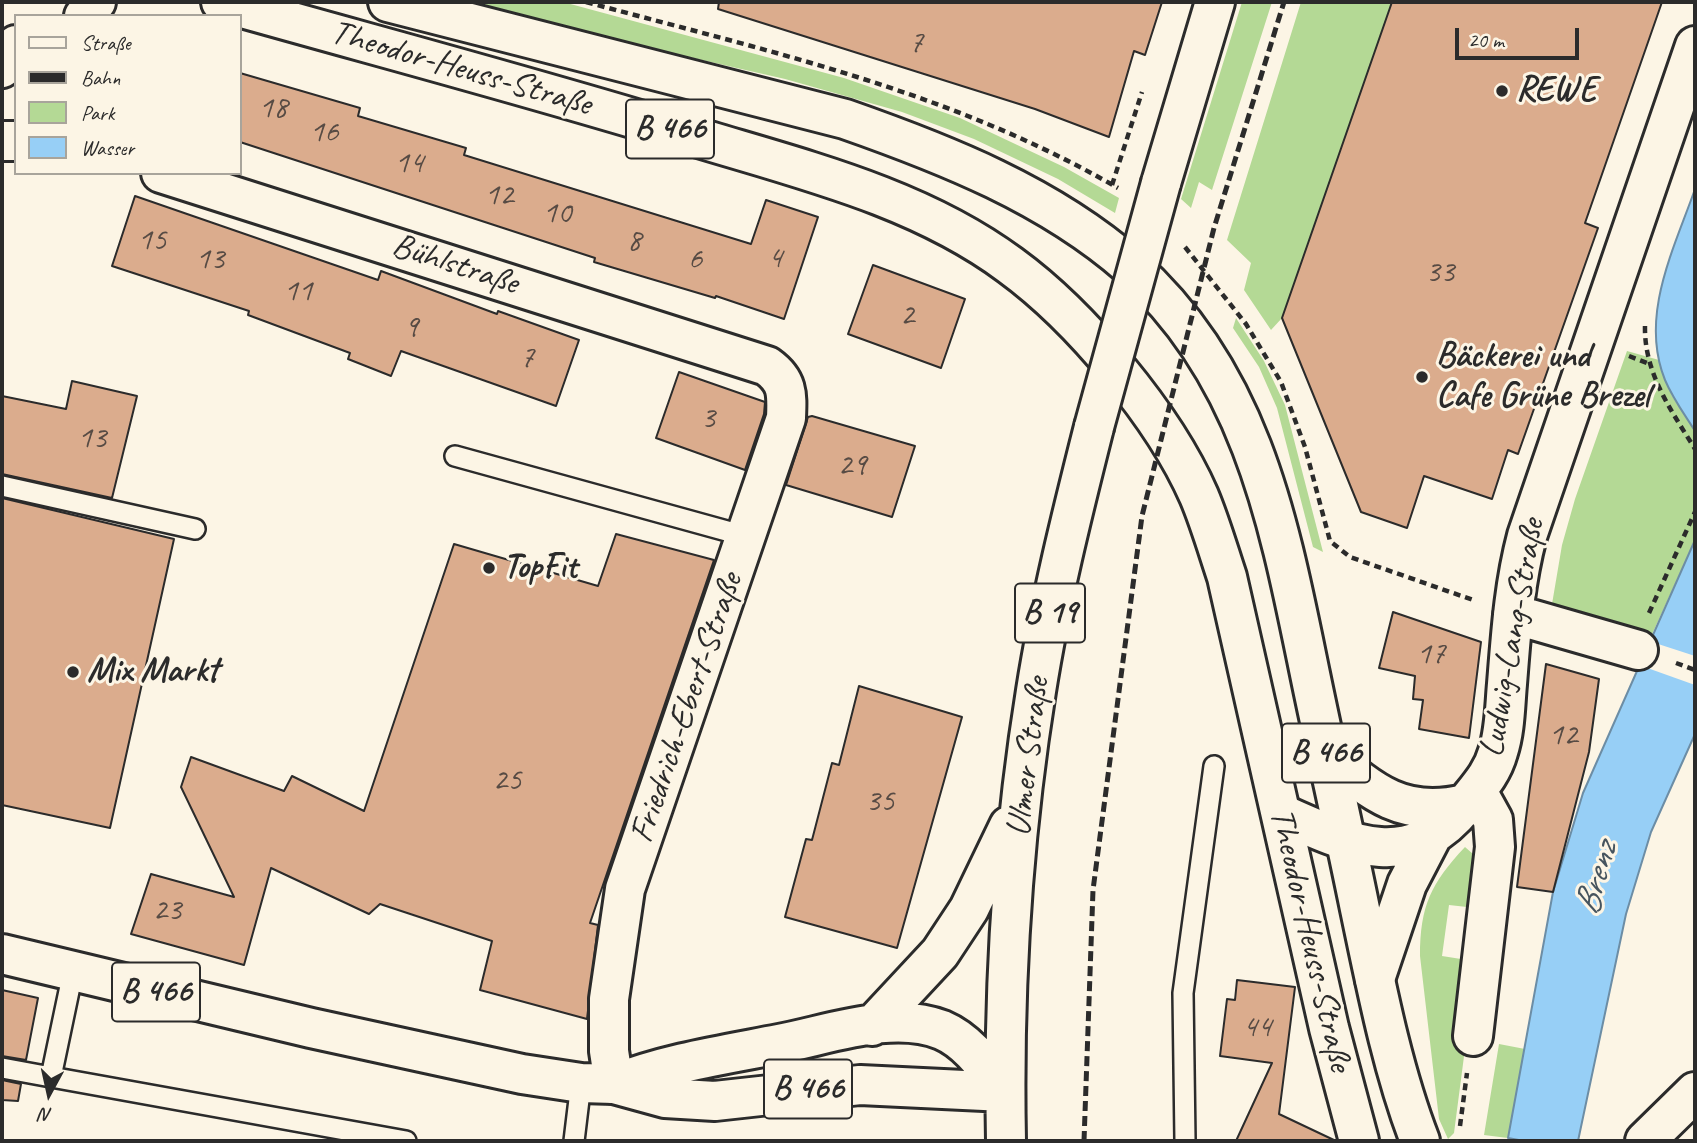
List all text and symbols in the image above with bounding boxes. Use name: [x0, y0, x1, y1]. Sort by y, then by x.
street label: Theodor-Heuss-Straße: [326, 12, 596, 126]
legend: [14, 14, 242, 175]
scale bar: [1459, 14, 1583, 58]
house number: 7: [909, 25, 923, 63]
text: 20 m: [1468, 27, 1504, 53]
text: Straße: [81, 30, 131, 56]
text: Bahn: [81, 65, 120, 91]
place label: REWE: [1516, 70, 1596, 112]
marker: REWE: [1494, 83, 1510, 99]
house number: 18: [259, 90, 287, 128]
road number: B 466: [626, 99, 714, 158]
text: Park: [81, 100, 114, 126]
house number: 16: [310, 114, 338, 152]
text: Wasser: [81, 135, 134, 161]
house number: 14: [395, 145, 423, 183]
house number: 12: [485, 177, 513, 215]
house number: 10: [543, 195, 571, 233]
house number: 15: [138, 222, 166, 260]
house number: 8: [627, 223, 641, 261]
street label: Bühlstraße: [387, 225, 523, 305]
house number: 4: [768, 240, 782, 278]
house number: 13: [196, 241, 224, 279]
house number: 6: [688, 241, 702, 279]
house number: 33: [1426, 254, 1454, 292]
house number: 11: [284, 273, 312, 311]
house number: 2: [900, 297, 914, 335]
house number: 9: [404, 309, 418, 347]
place label: Bäckerei und Cafe Grüne Brezel: [1436, 336, 1650, 418]
house number: 7: [520, 340, 534, 378]
marker: Bäckerei und Cafe Grüne Brezel: [1414, 369, 1430, 385]
house number: 3: [701, 400, 715, 438]
house number: 13: [78, 420, 106, 458]
house number: 29: [838, 447, 866, 485]
street label: Ludwig-Lang-Straße: [1471, 516, 1555, 760]
place label: TopFit: [503, 547, 577, 589]
marker: TopFit: [481, 560, 497, 576]
street label: Friedrich-Ebert-Straße: [621, 568, 753, 848]
road number: B 19: [1015, 584, 1085, 642]
house number: 17: [1417, 636, 1445, 674]
place label: Mix Markt: [87, 651, 219, 693]
marker: Mix Markt: [65, 664, 81, 680]
street label: Ulmer Straße: [998, 675, 1060, 839]
house number: 12: [1549, 717, 1577, 755]
road number: B 466: [1282, 724, 1370, 782]
house number: 25: [493, 762, 521, 800]
house number: 35: [866, 783, 894, 821]
street label: Theodor-Heuss-Straße: [1259, 804, 1361, 1076]
water label: Brenz: [1566, 838, 1628, 920]
house number: 23: [153, 892, 181, 930]
road number: B 466: [112, 962, 200, 1022]
house number: 44: [1243, 1009, 1271, 1047]
north arrow: [14, 1059, 84, 1129]
road number: B 466: [764, 1060, 852, 1119]
text: N: [39, 1102, 54, 1127]

